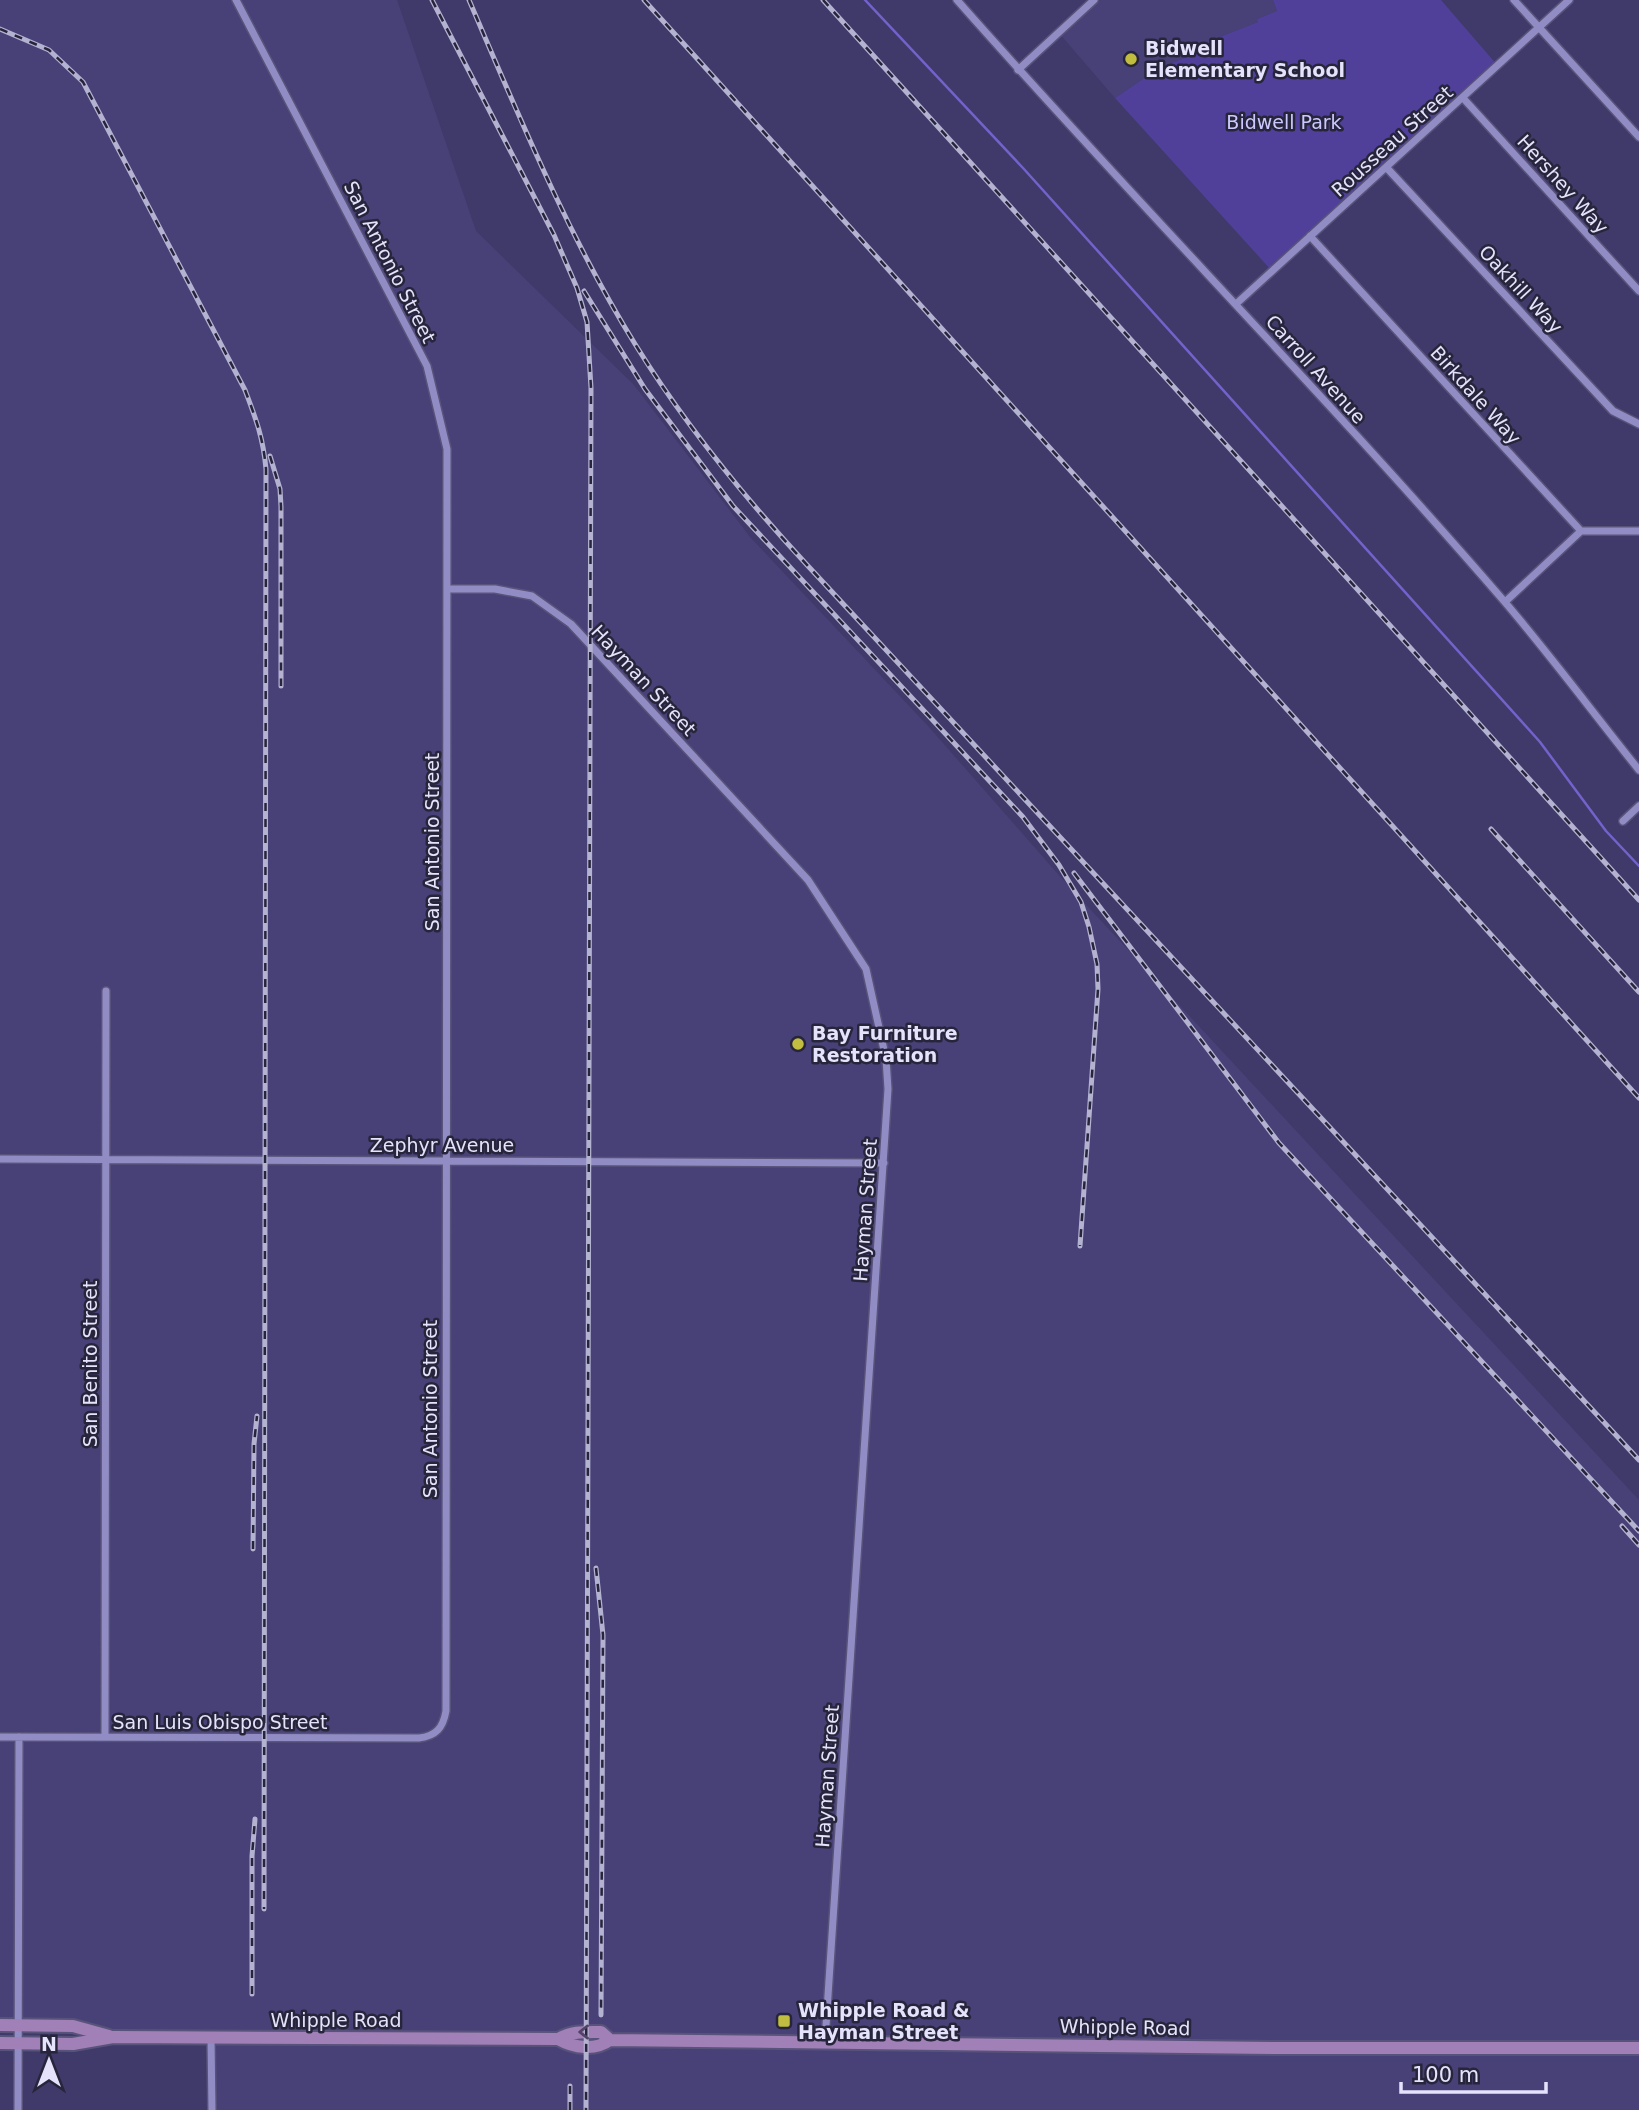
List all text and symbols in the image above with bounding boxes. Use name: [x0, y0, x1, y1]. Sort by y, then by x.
place label: Bidwell Elementary School: [1145, 37, 1345, 81]
marker: Bidwell Elementary School: [1123, 51, 1139, 67]
street label: Rousseau Street: [1327, 81, 1457, 201]
park label: Bidwell Park: [1226, 111, 1342, 133]
street label: Hershey Way: [1513, 130, 1613, 238]
street label: San Antonio Street: [340, 177, 440, 347]
street label: Oakhill Way: [1475, 241, 1567, 337]
street label: Carroll Avenue: [1261, 310, 1371, 428]
street label: Birkdale Way: [1426, 341, 1526, 449]
street label: Hayman Street: [587, 620, 701, 740]
street label: San Antonio Street: [421, 753, 443, 931]
place label: Bay Furniture Restoration: [812, 1022, 958, 1066]
marker: Bay Furniture Restoration: [790, 1036, 806, 1052]
street label: Zephyr Avenue: [370, 1134, 514, 1156]
street label: Hayman Street: [849, 1138, 881, 1282]
street label: San Benito Street: [79, 1281, 101, 1447]
street label: San Antonio Street: [419, 1320, 441, 1498]
street label: Hayman Street: [811, 1704, 843, 1848]
street label: San Luis Obispo Street: [113, 1711, 327, 1733]
place label: Whipple Road & Hayman Street: [798, 1999, 970, 2043]
street label: Whipple Road: [271, 2009, 401, 2031]
marker: Whipple Road & Hayman Street: [776, 2013, 792, 2029]
street label: Whipple Road: [1059, 2015, 1191, 2039]
one-way arrow: [579, 2024, 589, 2040]
north arrow: [14, 2026, 84, 2096]
text: N: [41, 2033, 57, 2055]
scale bar: [1401, 2050, 1546, 2094]
text: 100 m: [1412, 2063, 1479, 2087]

